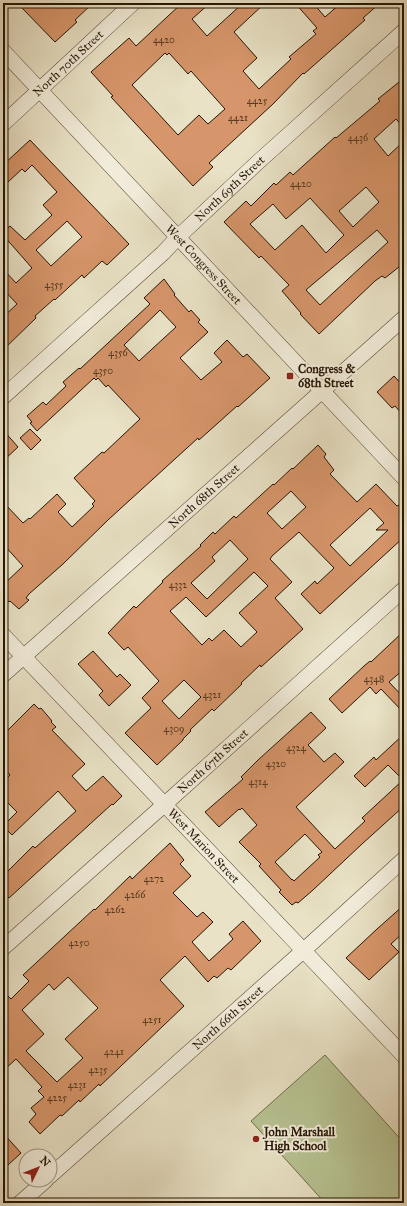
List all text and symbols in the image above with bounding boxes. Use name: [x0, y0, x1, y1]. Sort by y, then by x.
street label: North 70th Street: [30, 27, 107, 99]
house number: 4420: [153, 34, 175, 46]
house number: 4425: [247, 95, 268, 107]
house number: 4421: [228, 112, 248, 124]
house number: 4436: [348, 132, 369, 144]
street label: North 69th Street: [192, 152, 268, 224]
house number: 4420: [290, 178, 312, 190]
street label: West Congress Street: [163, 222, 245, 308]
house number: 4355: [45, 279, 64, 291]
house number: 4356: [108, 347, 129, 359]
place label: Congress & 68th Street: [298, 362, 355, 390]
house number: 4350: [93, 365, 113, 377]
marker: Congress & 68th Street: [285, 371, 295, 381]
street label: North 68th Street: [166, 460, 243, 531]
house number: 4332: [169, 579, 187, 591]
house number: 4348: [364, 673, 384, 685]
house number: 4321: [203, 689, 221, 701]
house number: 4309: [164, 723, 184, 735]
street label: North 67th Street: [175, 725, 251, 796]
house number: 4324: [286, 742, 306, 754]
house number: 4320: [266, 758, 286, 770]
house number: 4314: [248, 776, 268, 788]
street label: West Marion Street: [165, 806, 243, 886]
house number: 4272: [144, 873, 164, 885]
house number: 4266: [125, 889, 146, 901]
house number: 4262: [105, 904, 125, 916]
house number: 4250: [69, 937, 90, 949]
street label: North 66th Street: [190, 982, 267, 1053]
house number: 4251: [142, 1014, 162, 1026]
house number: 4241: [104, 1046, 124, 1058]
house number: 4235: [88, 1064, 108, 1076]
house number: 4231: [68, 1079, 86, 1091]
house number: 4225: [47, 1092, 67, 1104]
place label: John Marshall High School: [262, 1125, 336, 1154]
marker: John Marshall High School: [251, 1134, 261, 1144]
north arrow: [18, 1148, 58, 1188]
text: N: [37, 1154, 53, 1170]

